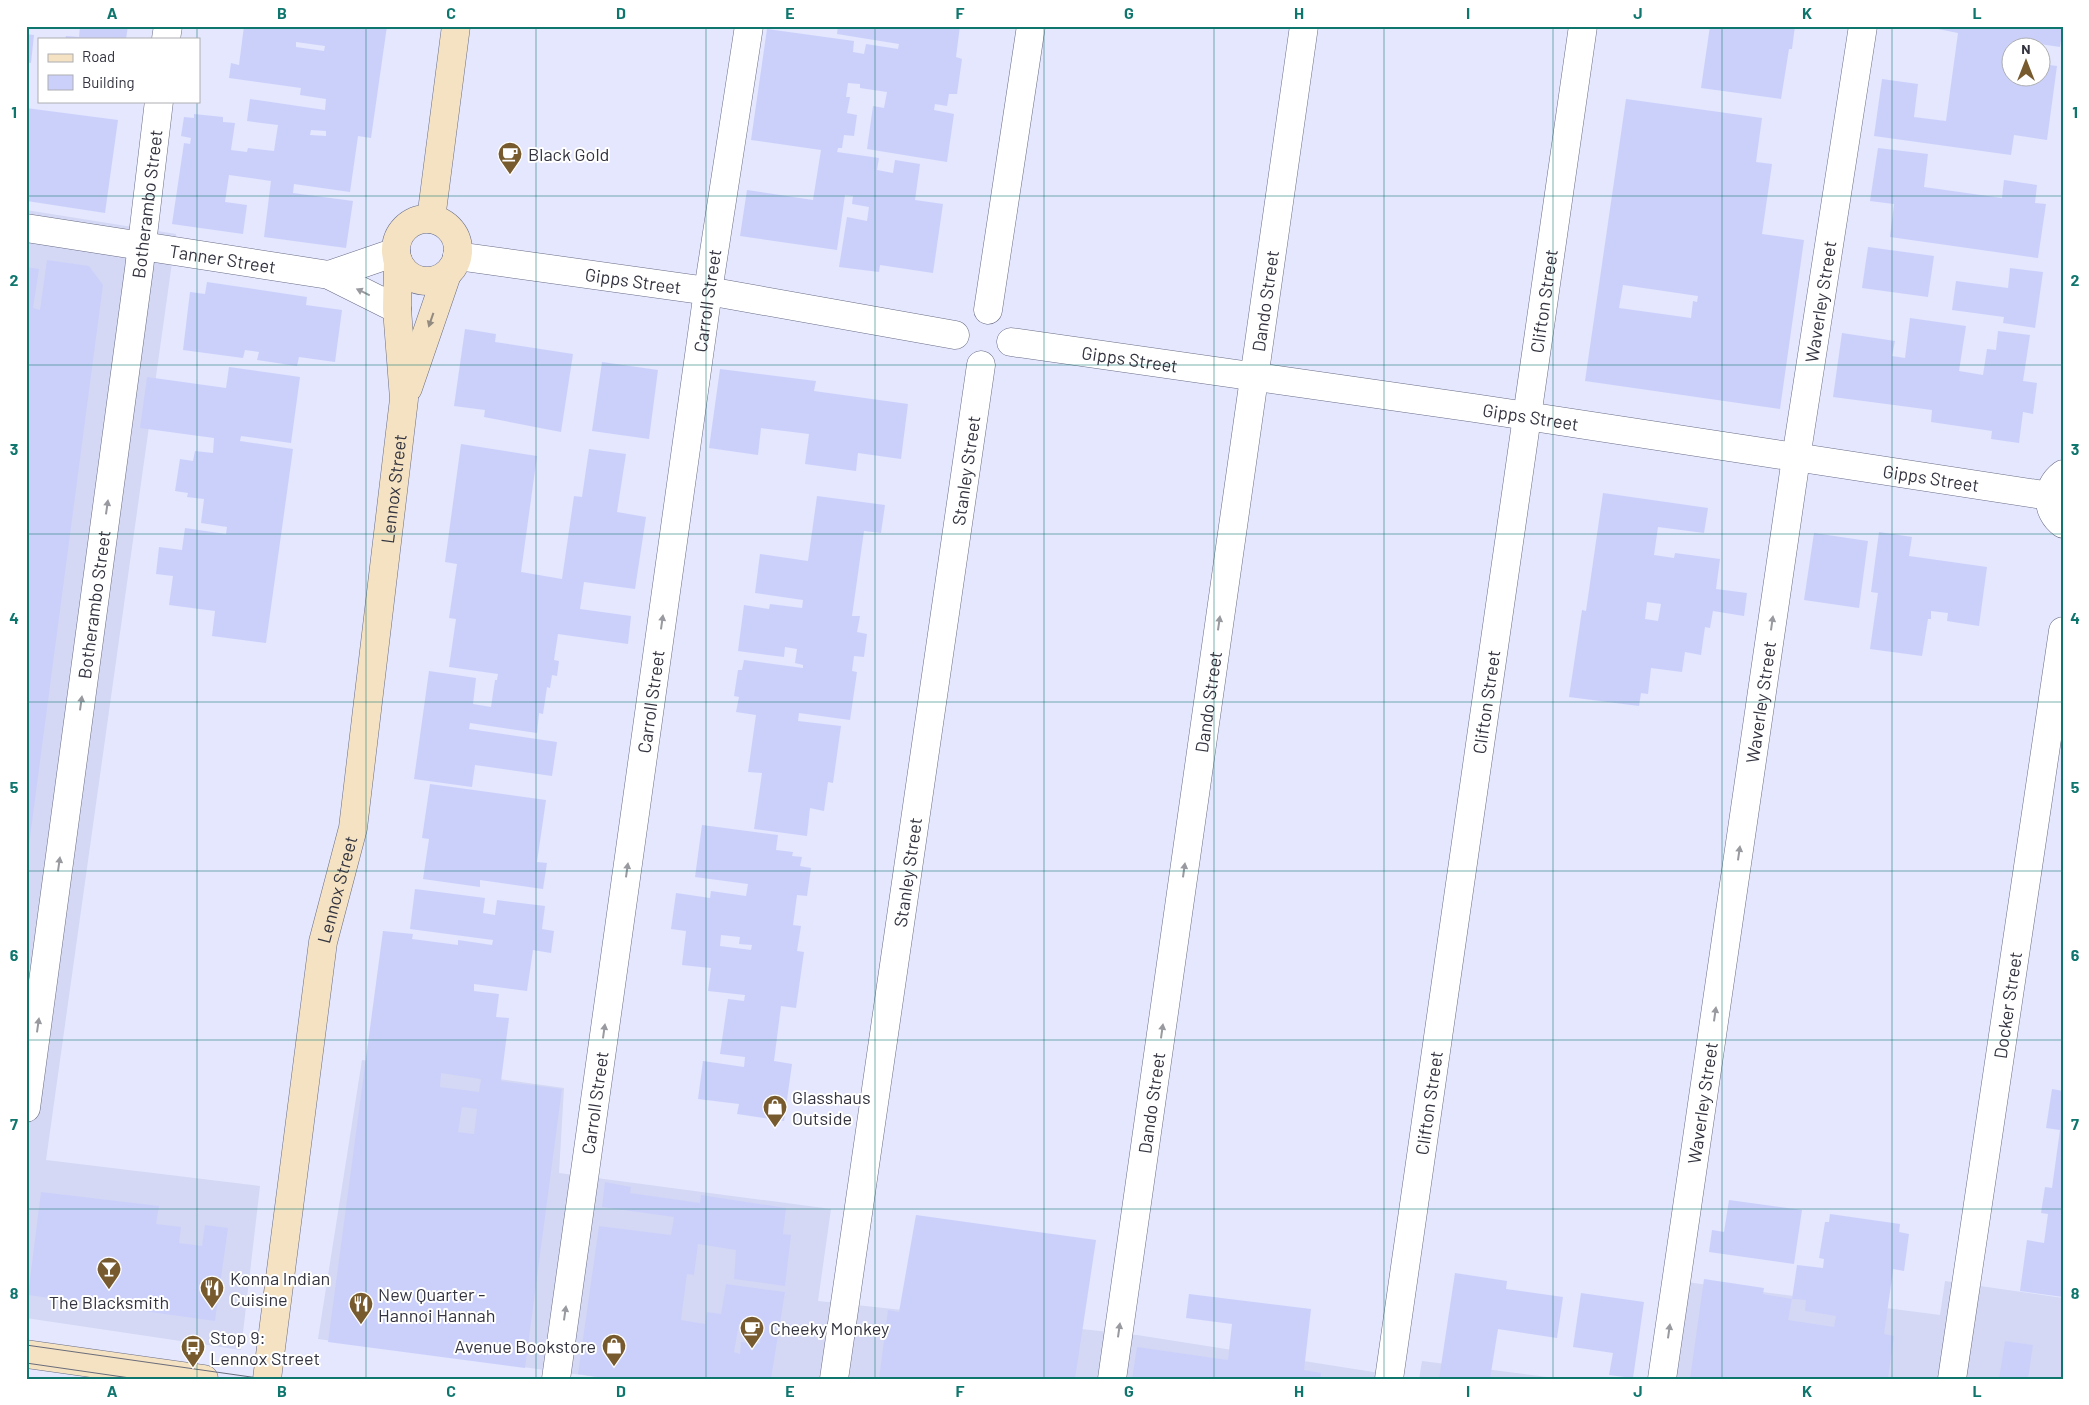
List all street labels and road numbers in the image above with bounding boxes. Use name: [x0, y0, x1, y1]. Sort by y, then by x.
street label: Botherambo Street: [127, 128, 167, 280]
street label: Tanner Street: [168, 239, 277, 278]
street label: Waverley Street: [1800, 239, 1841, 364]
street label: Carroll Street: [689, 247, 725, 353]
street label: Clifton Street: [1525, 248, 1562, 354]
street label: Dando Street: [1247, 249, 1283, 353]
street label: Gipps Street: [584, 263, 683, 298]
street label: Gipps Street: [1080, 341, 1179, 377]
street label: Gipps Street: [1481, 398, 1580, 435]
street label: Stanley Street: [947, 414, 985, 527]
street label: Lennox Street: [376, 433, 411, 545]
street label: Gipps Street: [1881, 460, 1981, 496]
street label: Botherambo Street: [73, 529, 115, 680]
street label: Waverley Street: [1741, 640, 1780, 765]
street label: Carroll Street: [633, 649, 669, 755]
street label: Clifton Street: [1468, 649, 1504, 755]
street label: Dando Street: [1190, 650, 1226, 754]
street label: Stanley Street: [889, 816, 926, 929]
street label: Lennox Street: [312, 833, 362, 945]
street label: Docker Street: [1989, 950, 2026, 1060]
street label: Waverley Street: [1682, 1040, 1722, 1165]
street label: Clifton Street: [1410, 1049, 1447, 1156]
street label: Carroll Street: [577, 1050, 613, 1156]
street label: Dando Street: [1133, 1051, 1169, 1155]

